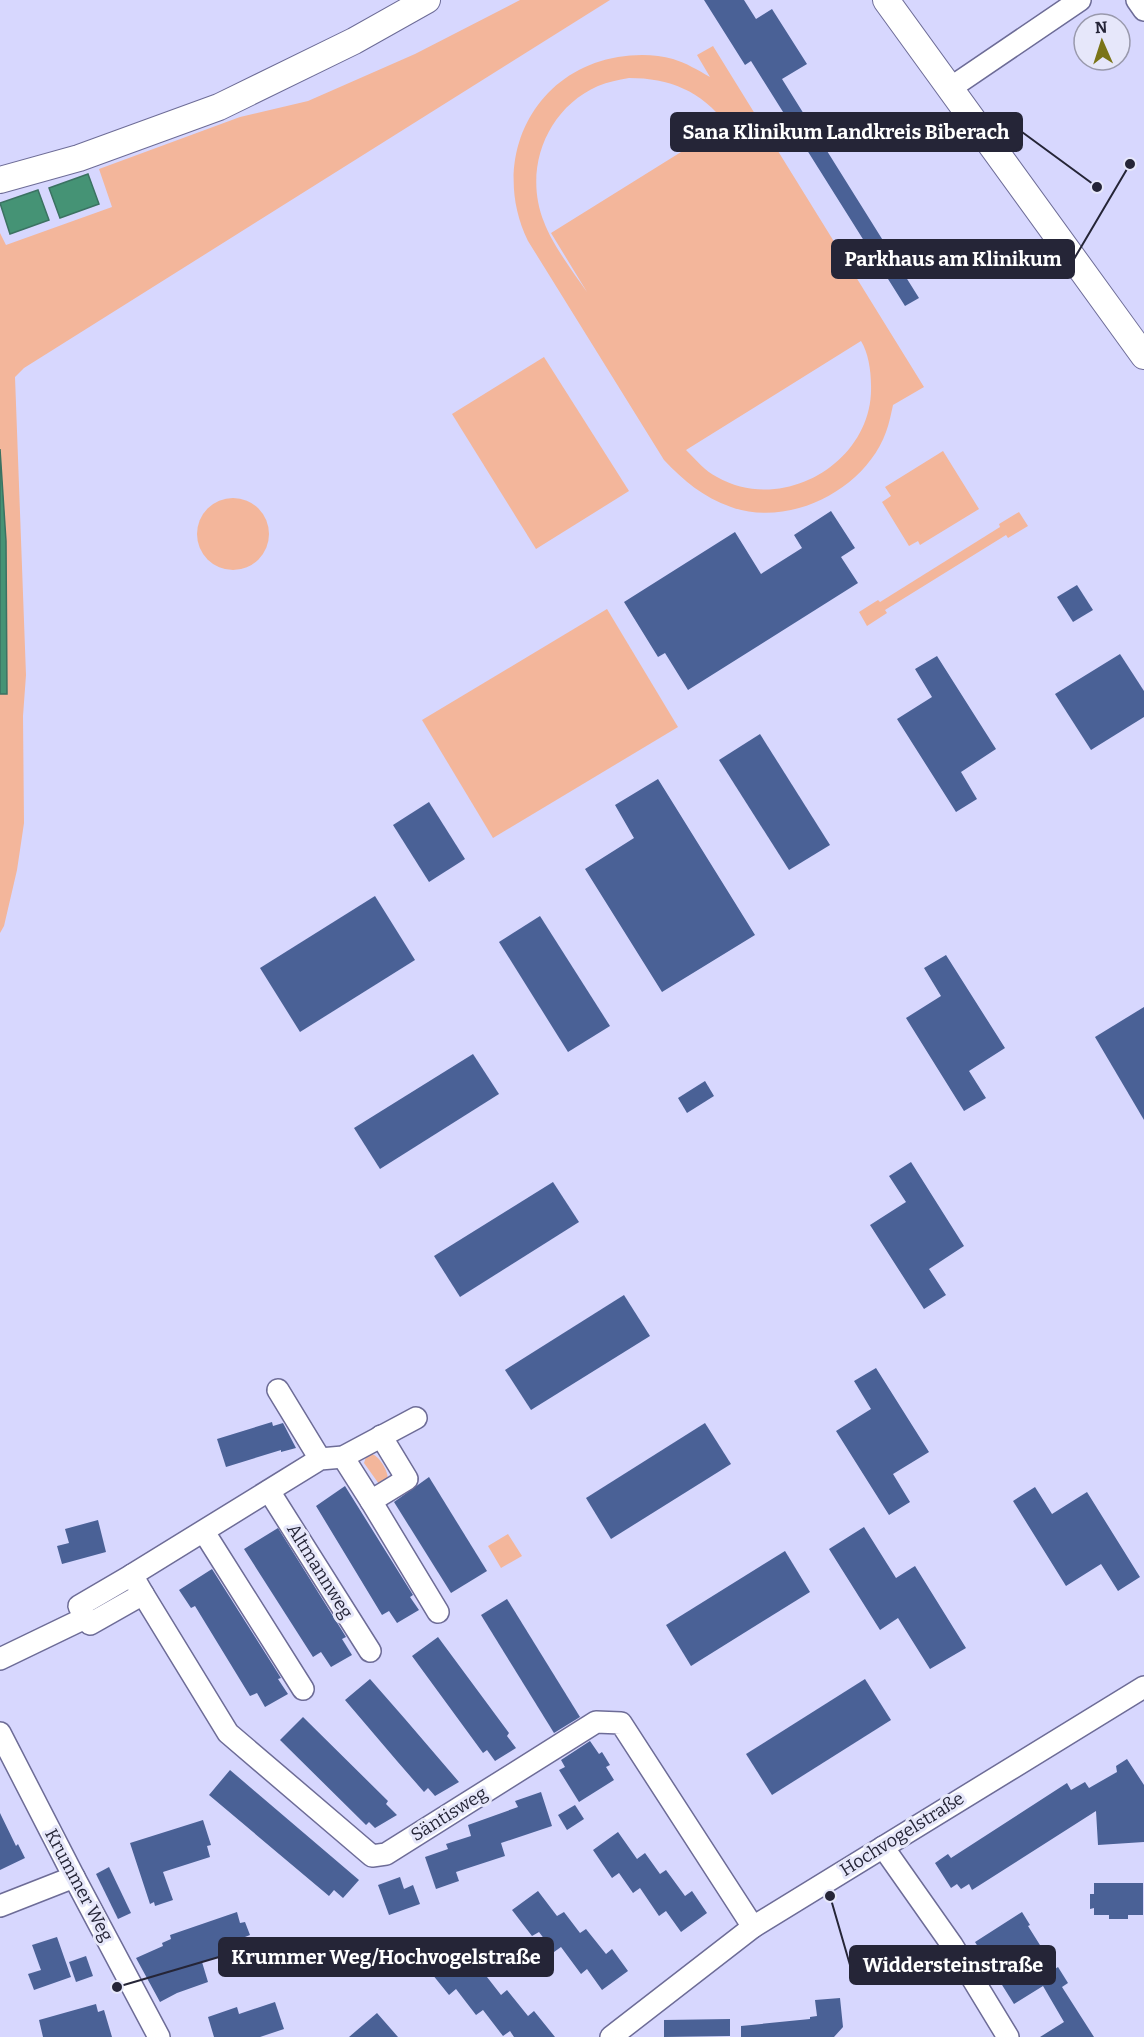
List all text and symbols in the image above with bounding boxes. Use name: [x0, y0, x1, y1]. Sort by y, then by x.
north arrow: [1072, 12, 1132, 72]
text: N: [1095, 18, 1108, 37]
callout: Sana Klinikum Landkreis Biberach: [671, 113, 1022, 151]
text: Sana Klinikum Landkreis Biberach: [682, 120, 1010, 144]
callout: Parkhaus am Klinikum: [832, 240, 1074, 278]
text: Parkhaus am Klinikum: [844, 247, 1062, 271]
street label: Altmannweg: [282, 1520, 358, 1622]
street label: Säntisweg: [407, 1782, 491, 1846]
street label: Hochvogelstraße: [836, 1787, 968, 1881]
street label: Krummer Weg: [40, 1825, 118, 1945]
callout: Krummer Weg/Hochvogelstraße: [219, 1938, 553, 1976]
text: Krummer Weg/Hochvogelstraße: [231, 1945, 541, 1969]
callout: Widdersteinstraße: [850, 1946, 1055, 1984]
text: Widdersteinstraße: [863, 1953, 1043, 1977]

